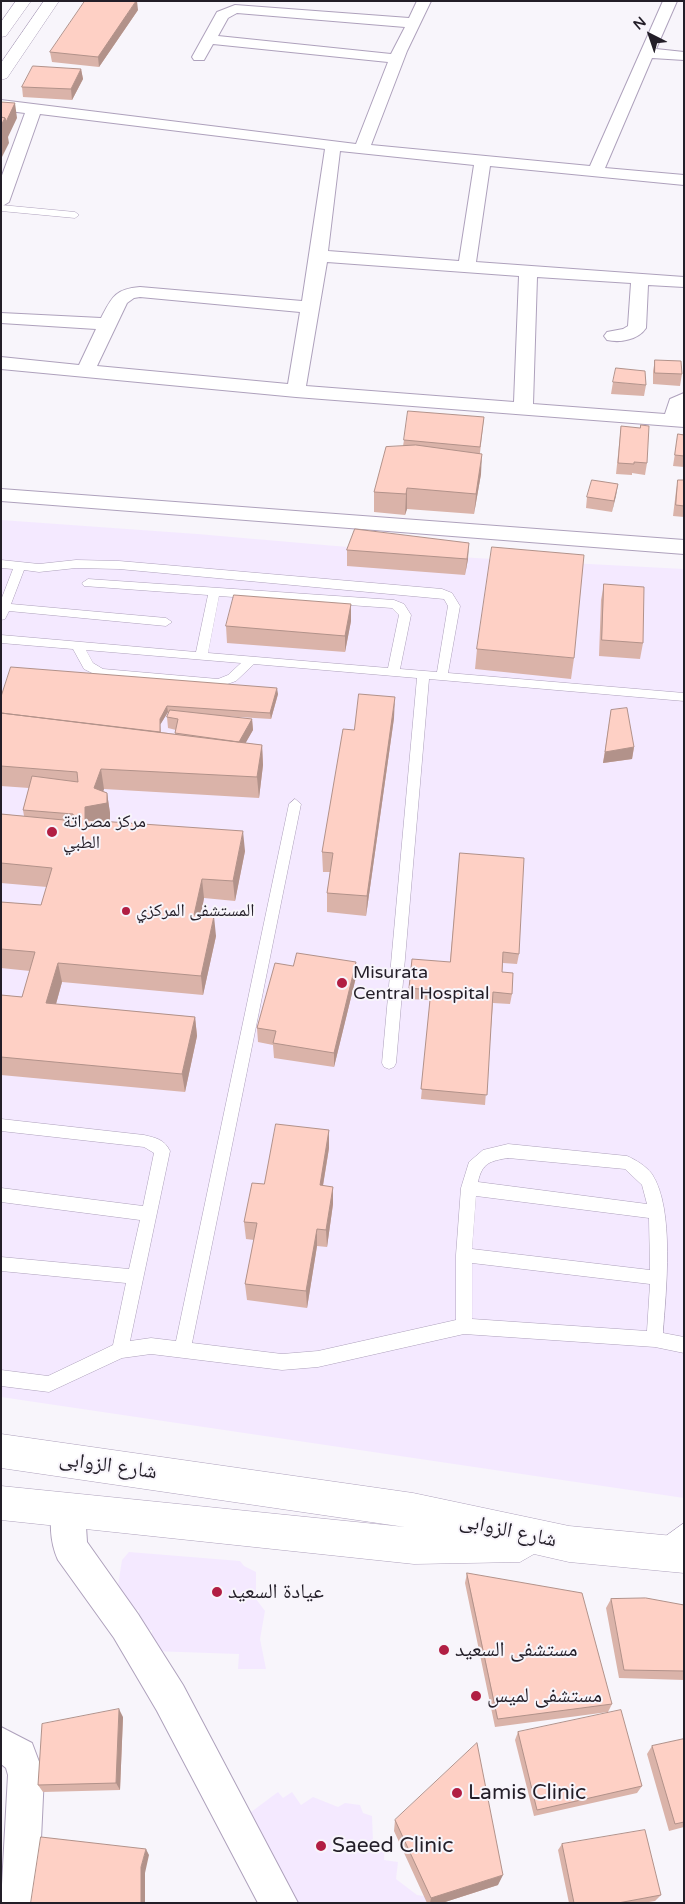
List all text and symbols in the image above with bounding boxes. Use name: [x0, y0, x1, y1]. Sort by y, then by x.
north arrow: [625, 10, 675, 60]
text: N: [630, 13, 650, 33]
place label: مركز مصراتة الطبي: [63, 811, 146, 854]
marker: مركز مصراتة الطبي: [45, 825, 59, 839]
place label: المستشفى المركزي: [136, 900, 255, 922]
marker: المستشفى المركزي: [120, 905, 132, 917]
place label: Misurata Central Hospital: [353, 962, 489, 1004]
marker: Misurata Central Hospital: [335, 976, 349, 990]
street label: شارع الزوابى: [58, 1447, 158, 1485]
street label: شارع الزوابى: [457, 1508, 559, 1554]
place label: عيادة السعيد: [228, 1579, 324, 1605]
marker: عيادة السعيد: [210, 1585, 224, 1599]
place label: مستشفى السعيد: [455, 1637, 578, 1663]
marker: مستشفى السعيد: [437, 1643, 451, 1657]
place label: مستشفى لميس: [487, 1683, 602, 1709]
marker: مستشفى لميس: [469, 1689, 483, 1703]
place label: Lamis Clinic: [468, 1780, 586, 1806]
marker: Lamis Clinic: [450, 1786, 464, 1800]
place label: Saeed Clinic: [332, 1833, 453, 1859]
marker: Saeed Clinic: [314, 1839, 328, 1853]

